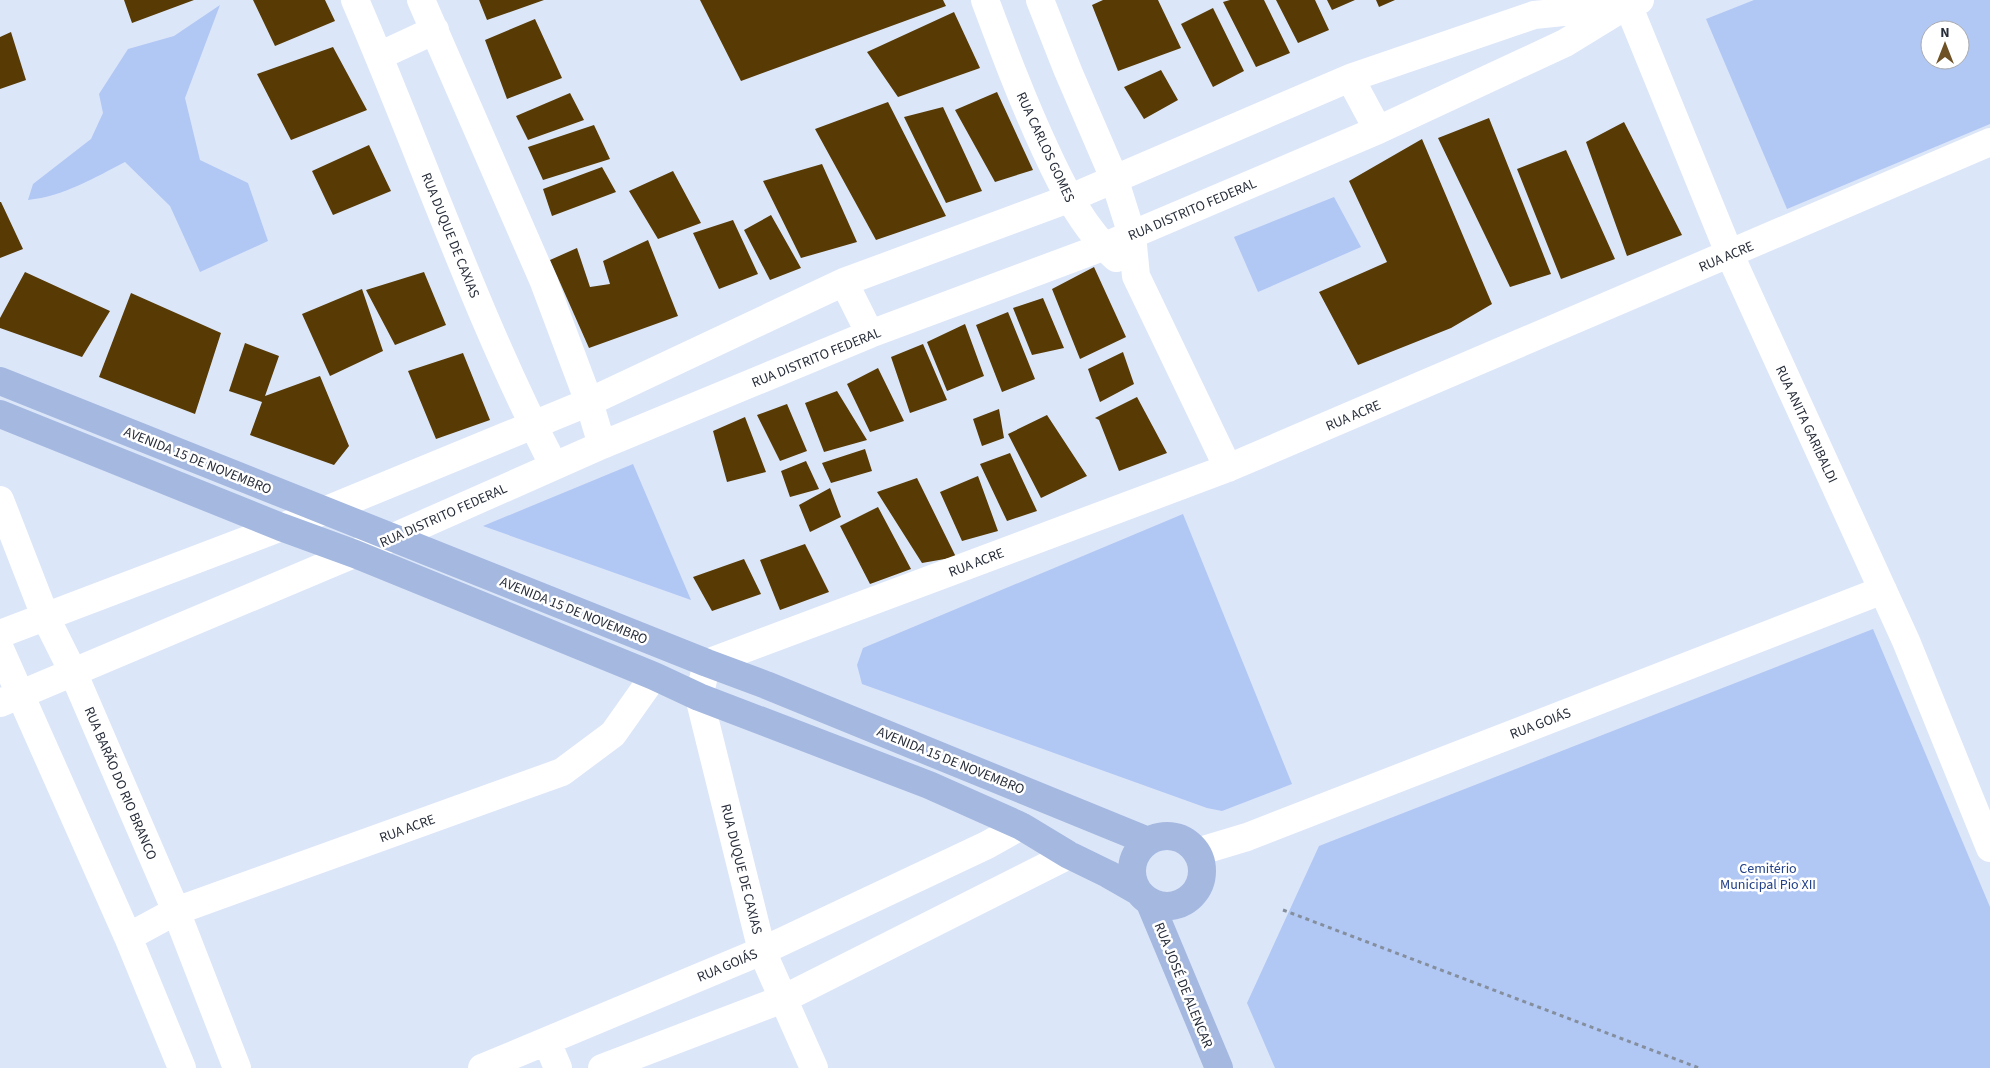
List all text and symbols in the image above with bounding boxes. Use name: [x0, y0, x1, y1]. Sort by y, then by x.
north arrow: [1920, 20, 1970, 70]
text: N: [1940, 23, 1950, 43]
street label: RUA CARLOS GOMES: [1011, 89, 1079, 206]
street label: RUA DUQUE DE CAXIAS: [416, 170, 484, 301]
street label: RUA DISTRITO FEDERAL: [1125, 174, 1260, 246]
street label: RUA ACRE: [1696, 236, 1757, 277]
street label: RUA DISTRITO FEDERAL: [749, 323, 884, 393]
street label: RUA ANITA GARIBALDI: [1770, 362, 1842, 486]
street label: RUA ACRE: [1323, 395, 1384, 436]
street label: AVENIDA 15 DE NOVEMBRO: [121, 422, 274, 500]
street label: RUA DISTRITO FEDERAL: [376, 479, 511, 553]
street label: RUA ACRE: [946, 543, 1007, 583]
street label: AVENIDA 15 DE NOVEMBRO: [497, 572, 650, 650]
street label: RUA GOIÁS: [1507, 703, 1574, 745]
street label: RUA BARÃO DO RIO BRANCO: [79, 704, 161, 863]
street label: AVENIDA 15 DE NOVEMBRO: [874, 722, 1027, 800]
street label: RUA DUQUE DE CAXIAS: [715, 802, 767, 937]
street label: RUA ACRE: [377, 810, 438, 848]
park label: Cemitério Municipal Pio XII: [1720, 859, 1816, 895]
street label: RUA JOSÉ DE ALENCAR: [1149, 919, 1217, 1051]
street label: RUA GOIÁS: [694, 944, 761, 988]

